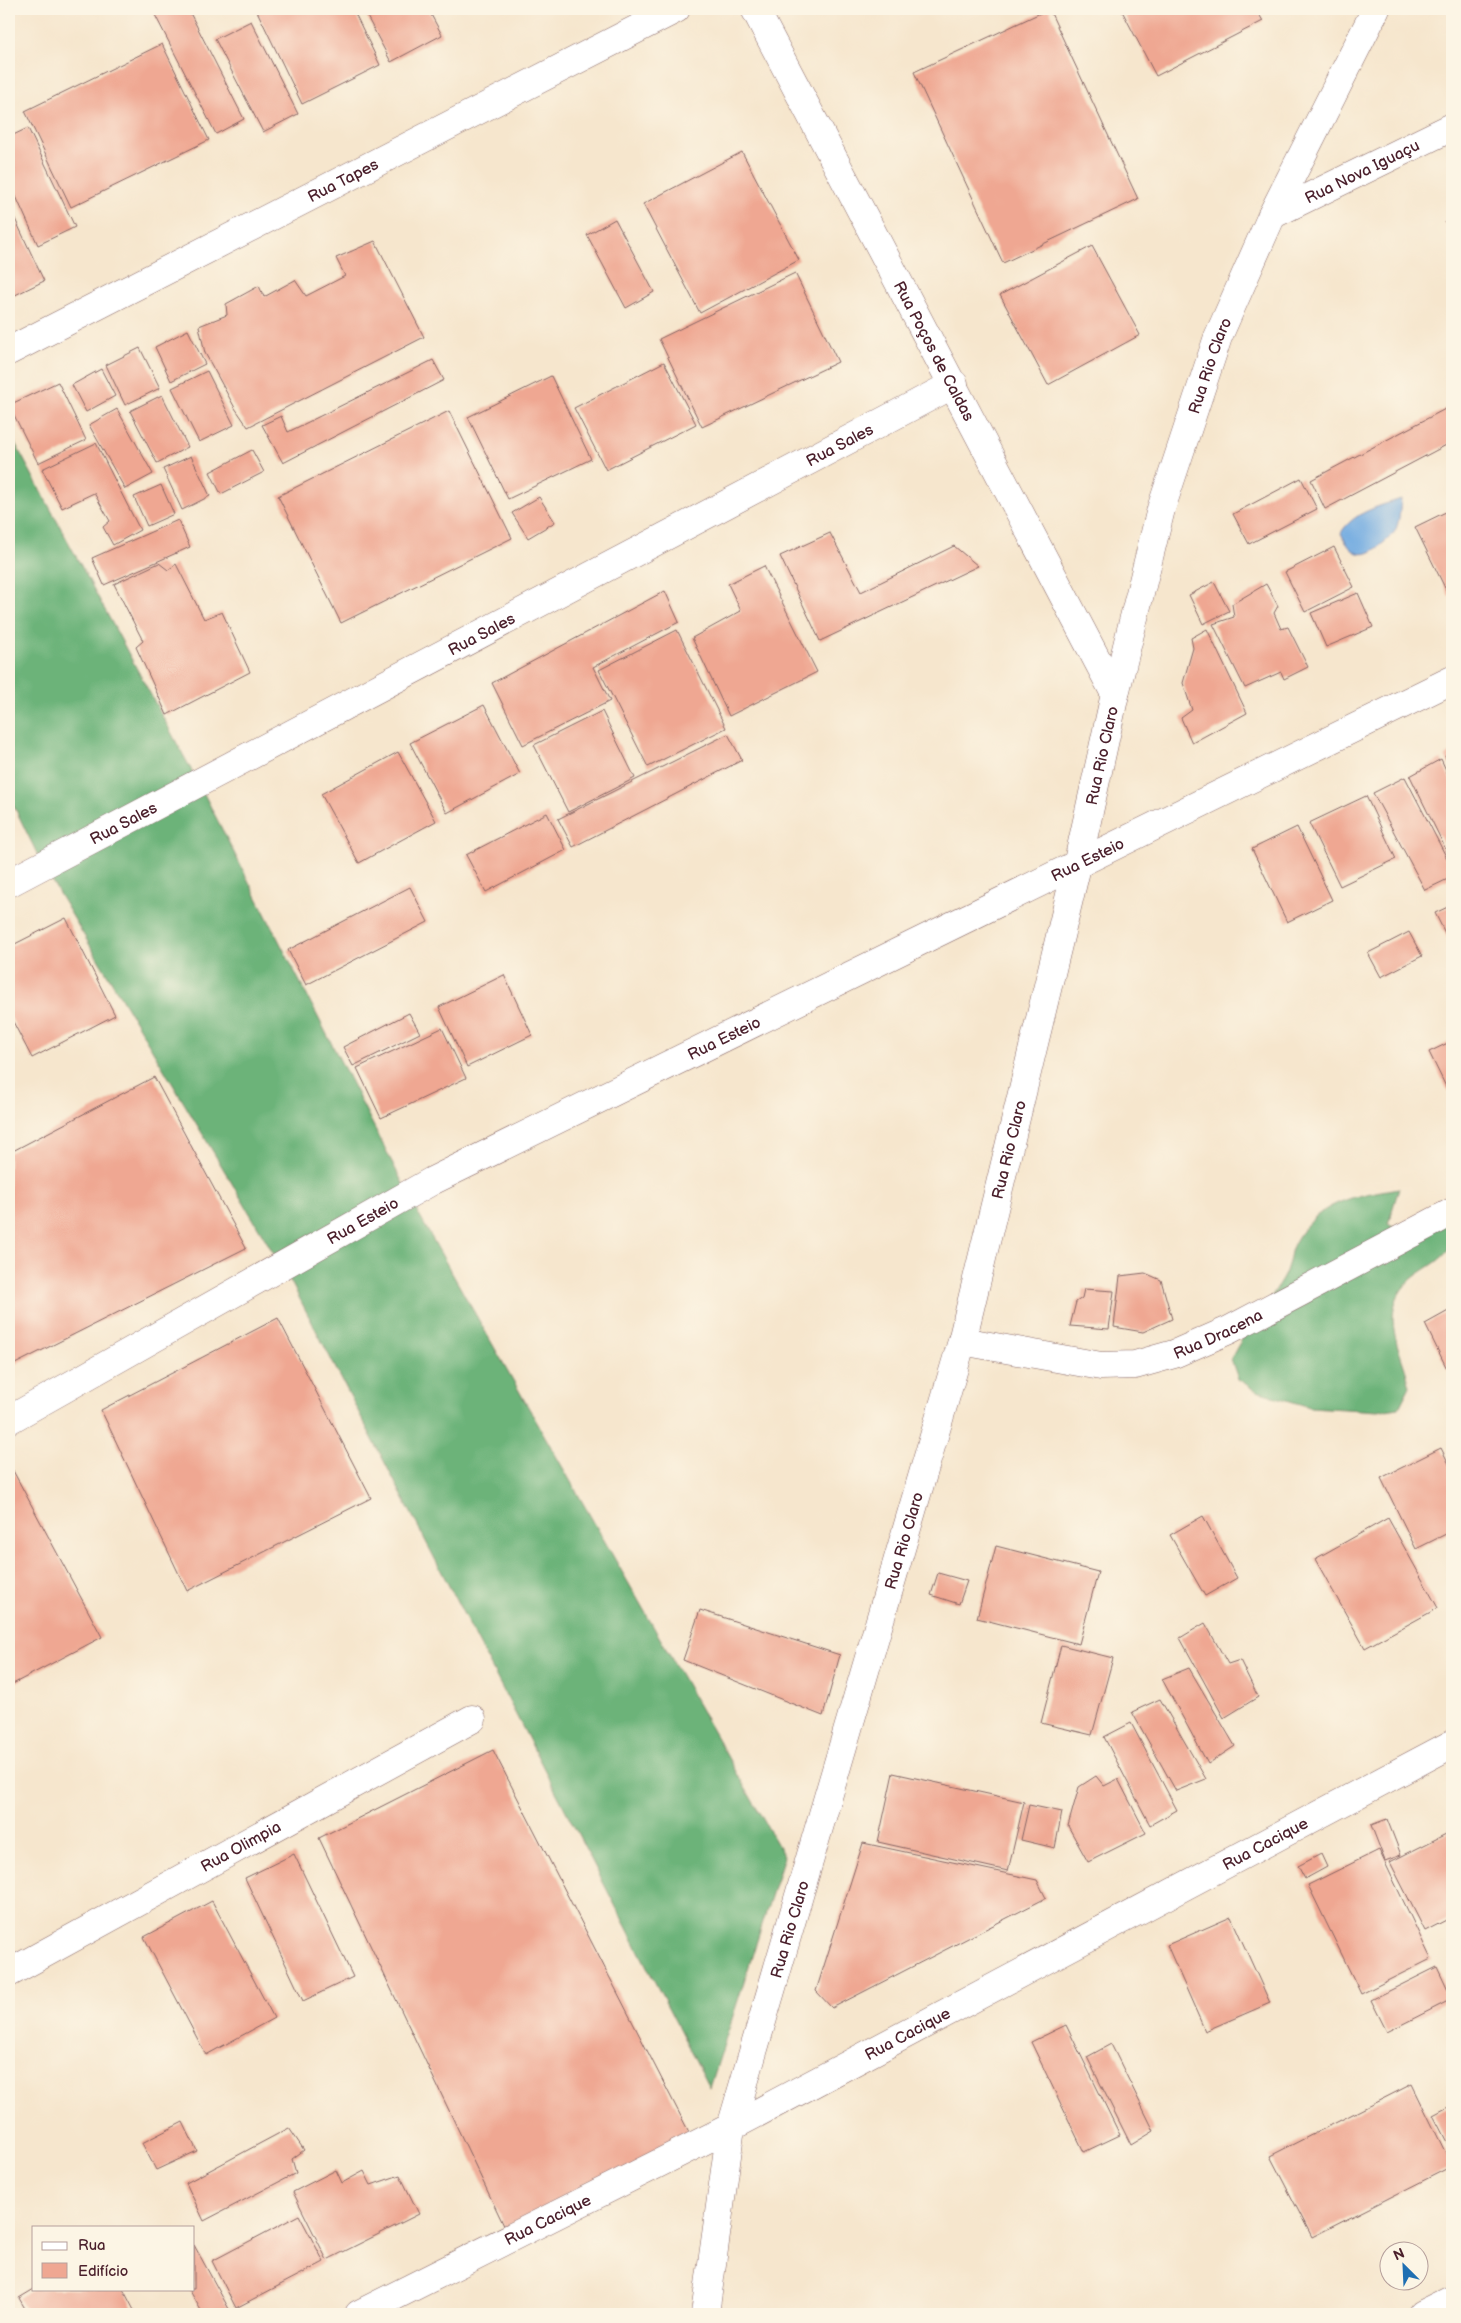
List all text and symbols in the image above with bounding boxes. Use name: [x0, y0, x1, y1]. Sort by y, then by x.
street label: Rua Nova Iguaçu: [1302, 136, 1423, 208]
street label: Rua Tapes: [305, 155, 382, 207]
street label: Rua Poços de Caldas: [889, 278, 978, 425]
street label: Rua Rio Claro: [1185, 315, 1236, 417]
street label: Rua Sales: [803, 420, 877, 471]
street label: Rua Sales: [445, 609, 519, 660]
street label: Rua Rio Claro: [1083, 705, 1123, 807]
street label: Rua Sales: [87, 799, 161, 850]
street label: Rua Esteio: [1048, 835, 1128, 886]
street label: Rua Esteio: [685, 1013, 764, 1065]
street label: Rua Rio Claro: [989, 1099, 1031, 1201]
street label: Rua Esteio: [324, 1194, 402, 1249]
street label: Rua Dracena: [1171, 1306, 1266, 1364]
street label: Rua Rio Claro: [881, 1490, 928, 1592]
street label: Rua Cacique: [1220, 1814, 1312, 1875]
street label: Rua Olimpia: [198, 1818, 285, 1877]
street label: Rua Rio Claro: [767, 1879, 814, 1981]
street label: Rua Cacique: [862, 2004, 955, 2065]
street label: Rua Cacique: [502, 2191, 595, 2250]
legend: [32, 2226, 195, 2290]
text: Rua: [78, 2236, 106, 2255]
north arrow: [1378, 2240, 1428, 2290]
text: N: [1391, 2245, 1407, 2264]
text: Edifício: [78, 2262, 128, 2281]

